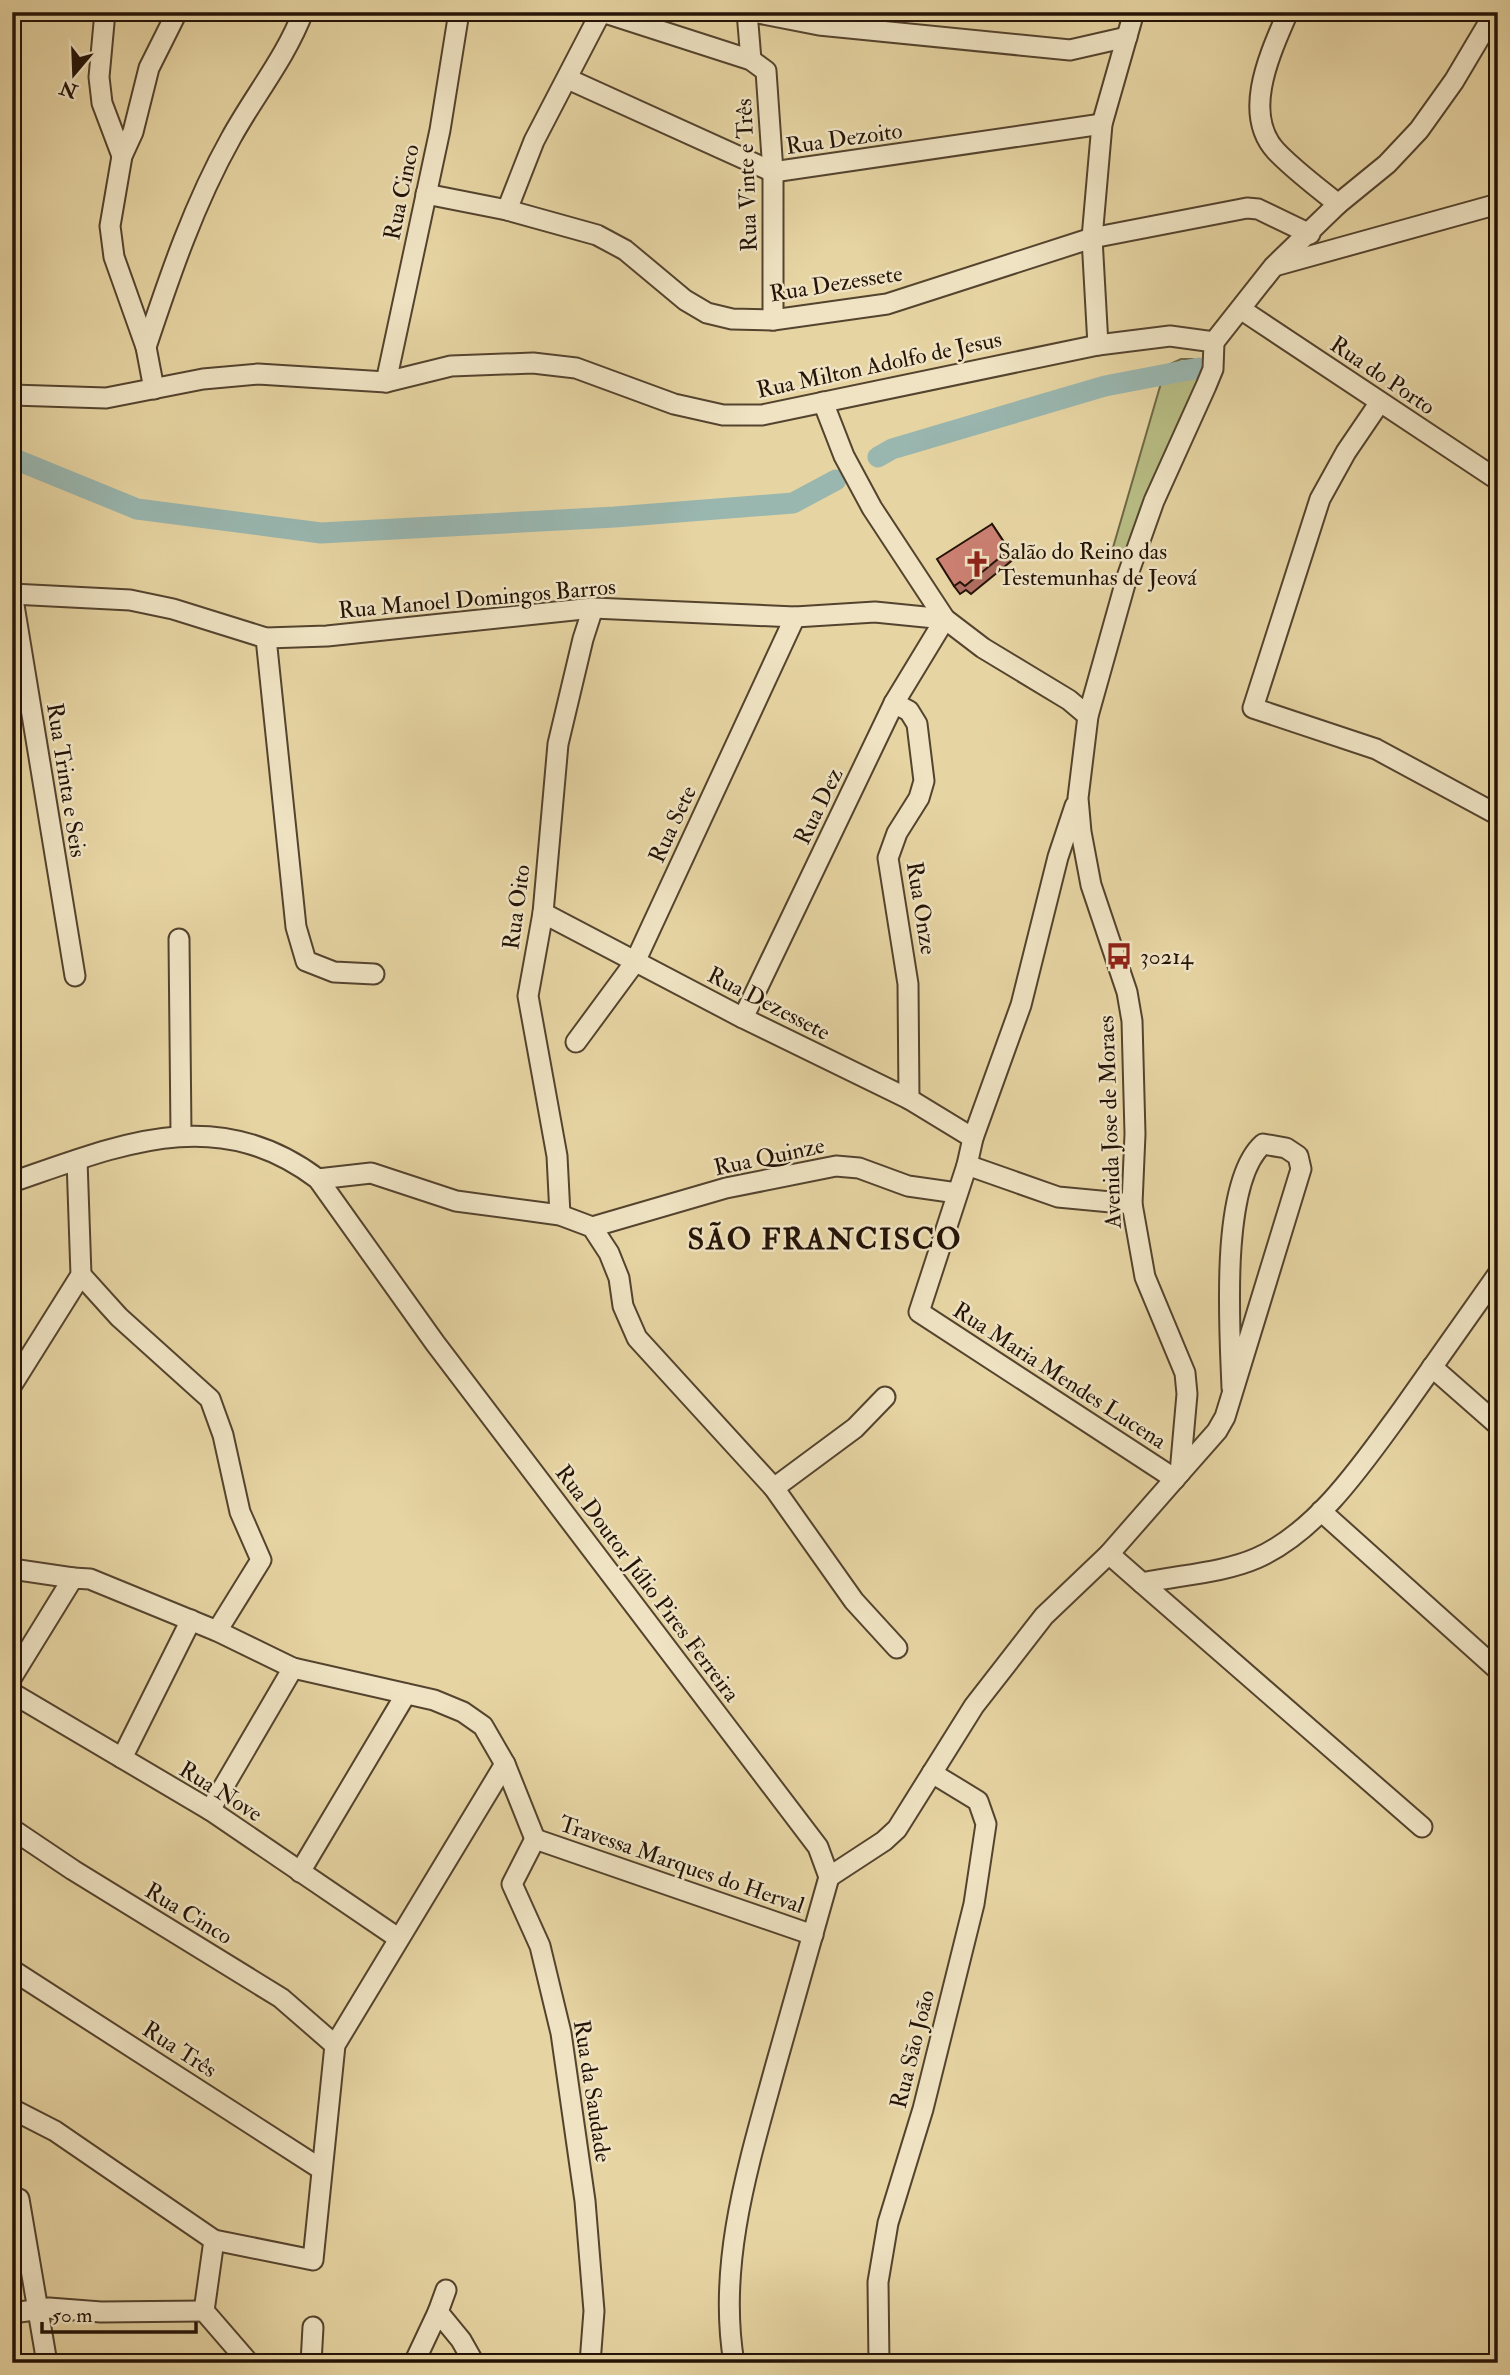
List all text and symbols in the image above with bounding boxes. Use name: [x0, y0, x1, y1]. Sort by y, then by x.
north arrow: [38, 38, 108, 108]
text: N: [56, 75, 82, 104]
street label: Rua Vinte e Três: [729, 98, 764, 252]
street label: Rua Dezoito: [784, 116, 904, 161]
street label: Rua Cinco: [377, 142, 426, 243]
street label: Rua Dezessete: [768, 259, 905, 308]
street label: Rua Milton Adolfo de Jesus: [754, 324, 1004, 405]
street label: Rua do Porto: [1325, 330, 1441, 421]
place label: Salão do Reino das Testemunhas de Jeová: [998, 537, 1197, 592]
church icon: Salão do Reino das Testemunhas de Jeová: [962, 549, 992, 579]
street label: Rua Manoel Domingos Barros: [337, 572, 617, 625]
street label: Rua Trinta e Seis: [40, 701, 93, 860]
street label: Rua Dez: [787, 763, 849, 849]
street label: Rua Sete: [642, 781, 703, 867]
street label: Rua Onze: [900, 860, 943, 957]
street label: Rua Oito: [496, 863, 537, 951]
bus stop icon: 30214: [1104, 941, 1134, 971]
place label: 30214: [1140, 942, 1194, 971]
street label: Rua Dezessete: [703, 960, 835, 1047]
street label: Avenida Jose de Moraes: [1091, 1015, 1128, 1230]
street label: Rua Quinze: [711, 1131, 827, 1182]
district label: SÃO FRANCISCO: [687, 1221, 963, 1258]
street label: Rua Maria Mendes Lucena: [948, 1296, 1172, 1456]
street label: Rua Doutor Júlio Pires Ferreira: [549, 1459, 746, 1708]
street label: Rua Nove: [174, 1755, 268, 1828]
street label: Travessa Marques do Herval: [555, 1809, 808, 1920]
street label: Rua Cinco: [140, 1876, 238, 1951]
street label: Rua São João: [884, 1987, 941, 2111]
street label: Rua Três: [137, 2015, 223, 2084]
street label: Rua da Saudade: [567, 2018, 618, 2165]
scale bar: [42, 2291, 196, 2335]
text: 50 m: [52, 2302, 93, 2329]

